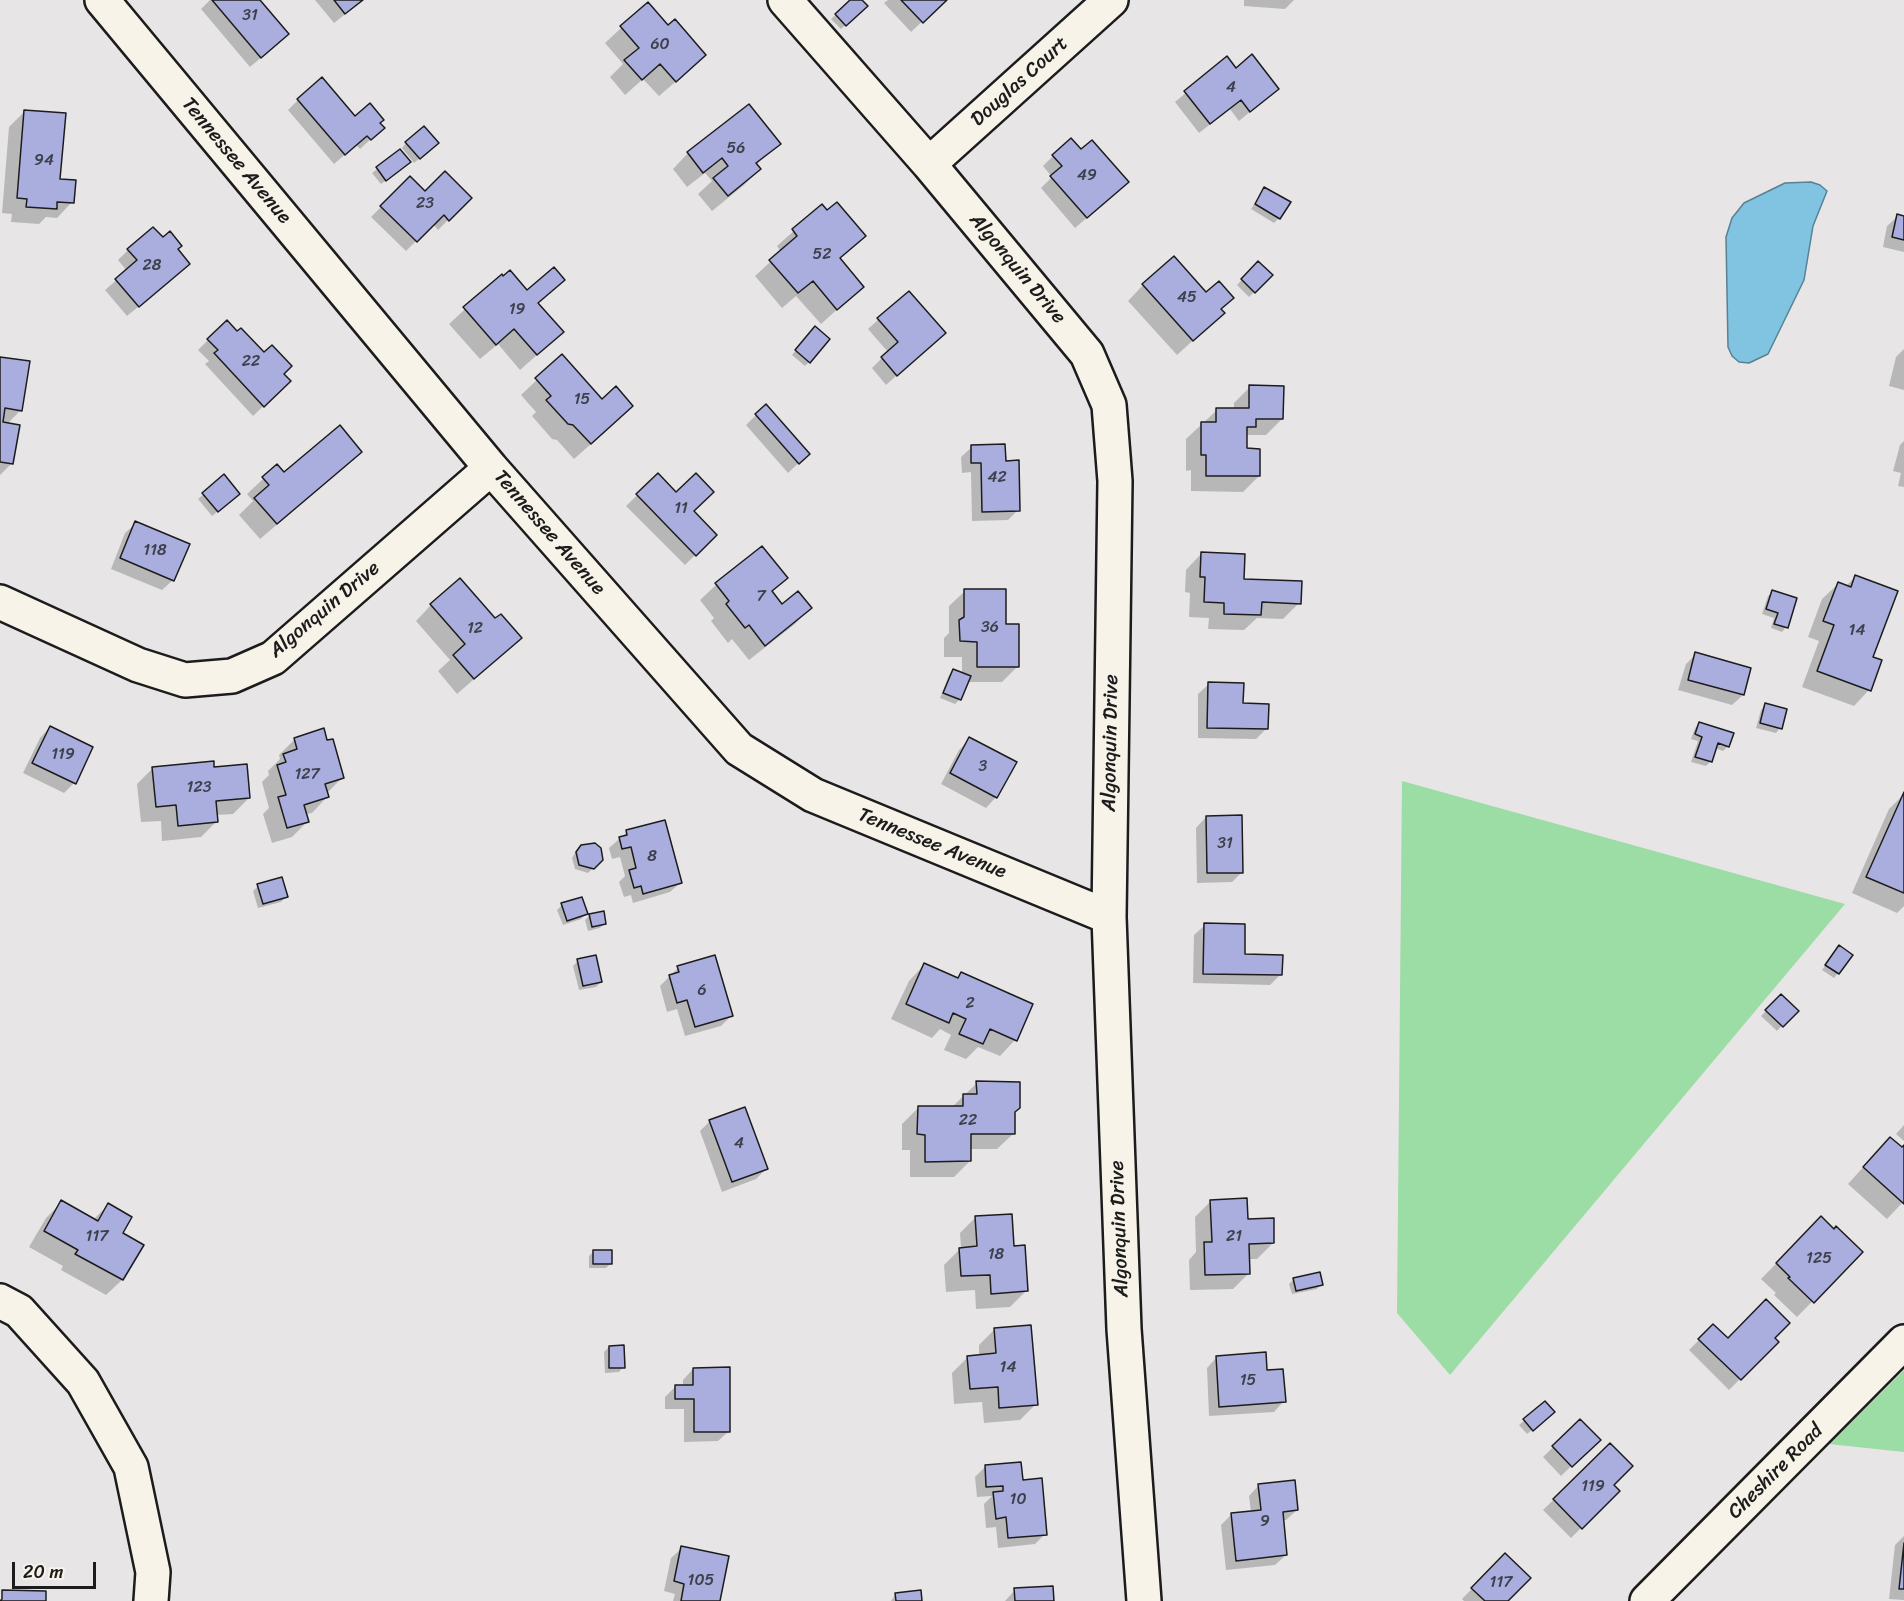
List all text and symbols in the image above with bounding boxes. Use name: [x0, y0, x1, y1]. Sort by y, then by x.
house number: 31: [242, 6, 258, 26]
street label: Douglas Court: [966, 32, 1074, 132]
house number: 60: [650, 35, 670, 55]
house number: 4: [1226, 78, 1236, 98]
street label: Tennessee Avenue: [176, 93, 296, 229]
house number: 56: [727, 139, 745, 159]
house number: 94: [34, 151, 54, 171]
house number: 49: [1077, 166, 1097, 186]
house number: 23: [416, 194, 434, 214]
street label: Algonquin Drive: [964, 209, 1070, 329]
house number: 52: [812, 245, 832, 265]
house number: 28: [143, 256, 161, 276]
house number: 45: [1177, 288, 1197, 308]
house number: 19: [509, 300, 525, 320]
house number: 22: [242, 352, 260, 372]
house number: 15: [574, 390, 590, 410]
street label: Tennessee Avenue: [488, 466, 610, 600]
house number: 42: [987, 468, 1007, 488]
house number: 11: [674, 499, 688, 519]
house number: 118: [143, 541, 167, 561]
street label: Algonquin Drive: [265, 557, 385, 663]
house number: 7: [756, 587, 766, 607]
house number: 36: [981, 618, 999, 638]
house number: 12: [467, 619, 483, 639]
house number: 14: [1849, 621, 1865, 641]
street label: Algonquin Drive: [1098, 674, 1124, 812]
house number: 119: [51, 745, 75, 765]
house number: 3: [979, 757, 987, 777]
house number: 127: [294, 765, 320, 785]
house number: 123: [187, 778, 211, 798]
street label: Tennessee Avenue: [854, 803, 1010, 885]
house number: 31: [1217, 834, 1233, 854]
house number: 8: [647, 847, 657, 867]
house number: 6: [697, 981, 707, 1001]
house number: 2: [965, 994, 975, 1014]
house number: 22: [959, 1111, 977, 1131]
house number: 4: [734, 1134, 744, 1154]
street label: Algonquin Drive: [1106, 1160, 1134, 1298]
house number: 117: [86, 1227, 108, 1247]
house number: 21: [1226, 1227, 1242, 1247]
house number: 18: [988, 1245, 1004, 1265]
house number: 125: [1806, 1249, 1832, 1269]
house number: 14: [1000, 1358, 1016, 1378]
house number: 15: [1240, 1371, 1256, 1391]
street label: Cheshire Road: [1724, 1420, 1828, 1524]
house number: 119: [1581, 1477, 1605, 1497]
house number: 10: [1010, 1490, 1026, 1510]
house number: 9: [1260, 1512, 1270, 1532]
scale bar: [15, 1550, 99, 1588]
text: 20 m: [23, 1556, 63, 1588]
house number: 105: [688, 1571, 714, 1591]
house number: 117: [1490, 1573, 1512, 1593]

